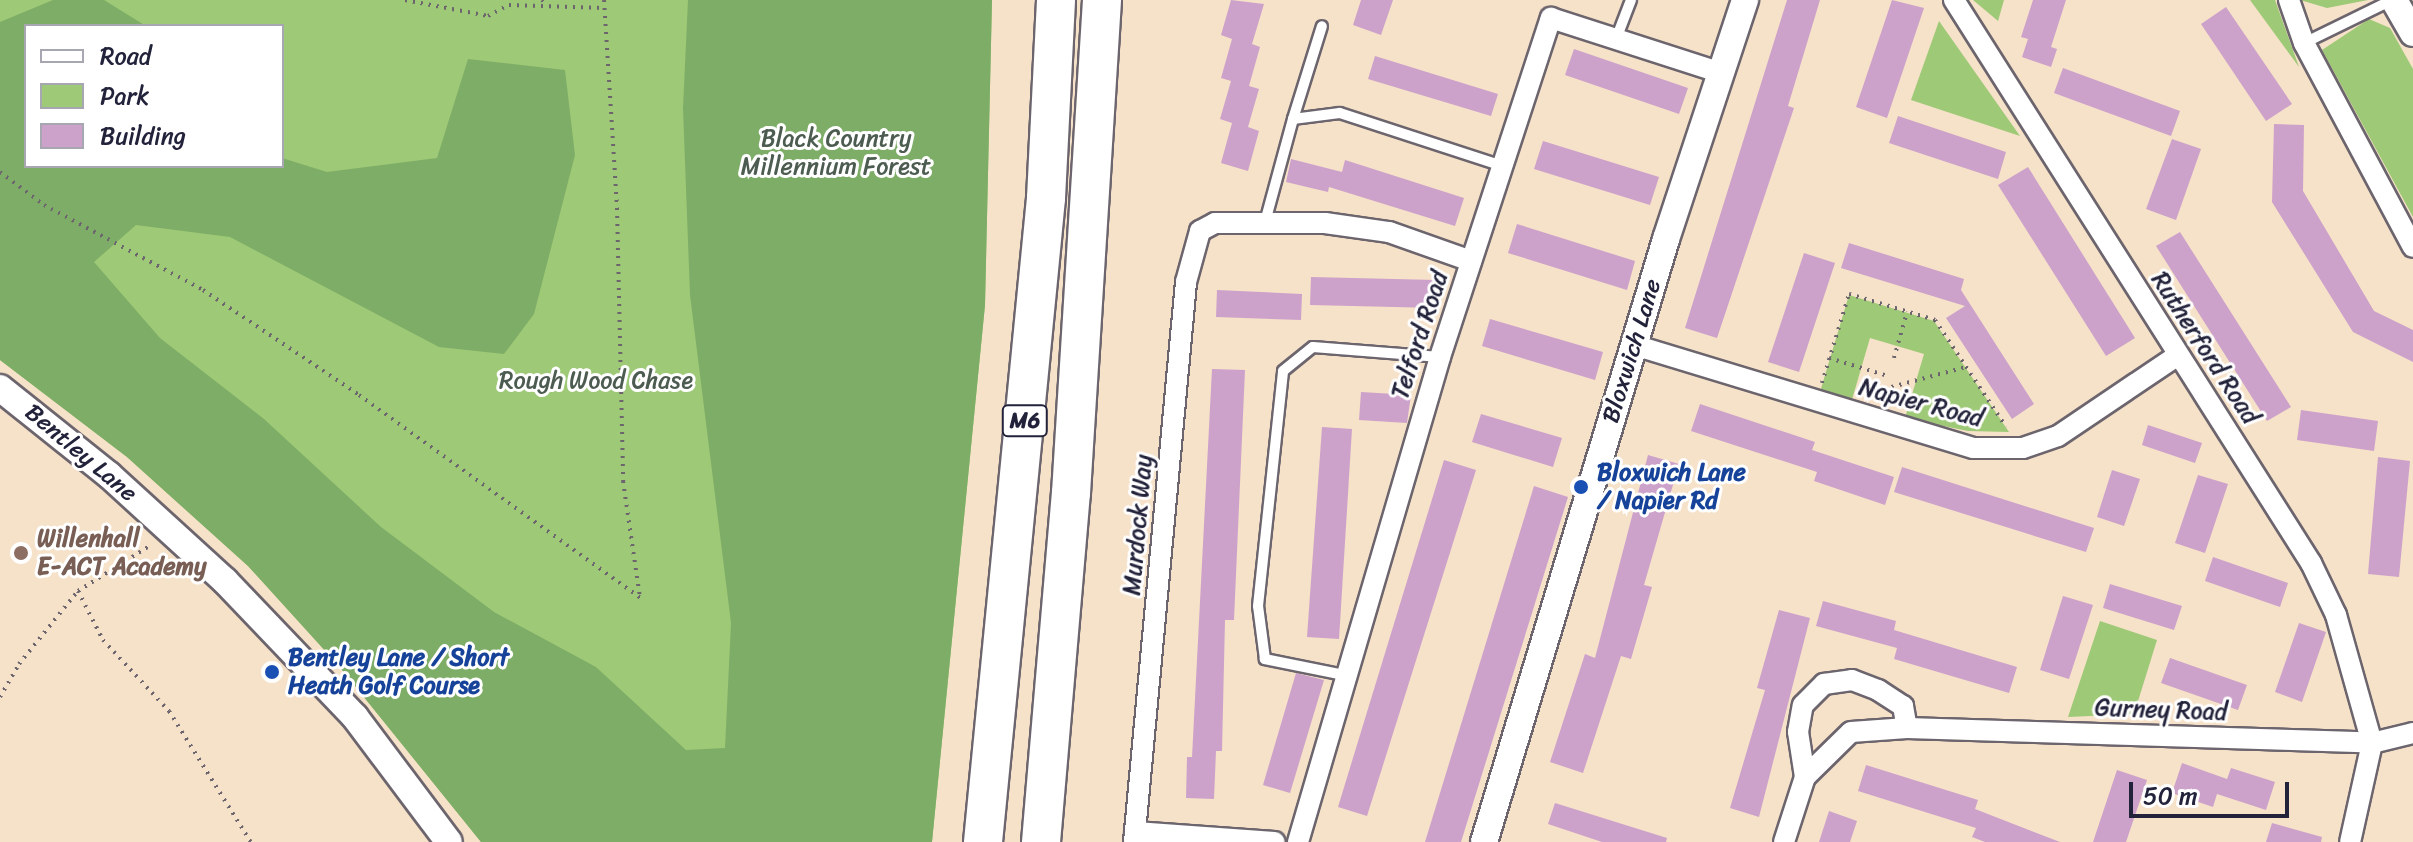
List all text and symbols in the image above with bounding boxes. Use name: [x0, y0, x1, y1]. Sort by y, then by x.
legend: [24, 24, 284, 168]
text: Road: [100, 35, 151, 77]
text: Park: [100, 75, 149, 117]
text: Building: [100, 115, 186, 157]
park label: Black Country Millennium Forest: [741, 125, 931, 181]
street label: Telford Road: [1386, 267, 1454, 403]
street label: Rutherford Road: [2145, 267, 2265, 429]
street label: Bloxwich Lane: [1596, 276, 1668, 426]
park label: Rough Wood Chase: [498, 367, 694, 395]
street label: Napier Road: [1856, 373, 1986, 433]
street label: Bentley Lane: [19, 398, 143, 508]
road number: M6: [1001, 403, 1049, 439]
street label: Murdock Way: [1118, 453, 1158, 597]
place label: Bloxwich Lane / Napier Rd: [1597, 459, 1746, 515]
marker: Bloxwich Lane / Napier Rd: [1572, 478, 1590, 496]
place label: Willenhall E-ACT Academy: [37, 525, 207, 581]
marker: Willenhall E-ACT Academy: [12, 544, 30, 562]
place label: Bentley Lane / Short Heath Golf Course: [288, 644, 509, 700]
marker: Bentley Lane / Short Heath Golf Course: [263, 663, 281, 681]
street label: Gurney Road: [2094, 693, 2228, 727]
scale bar: [2133, 766, 2293, 816]
text: 50 m: [2143, 775, 2198, 817]

